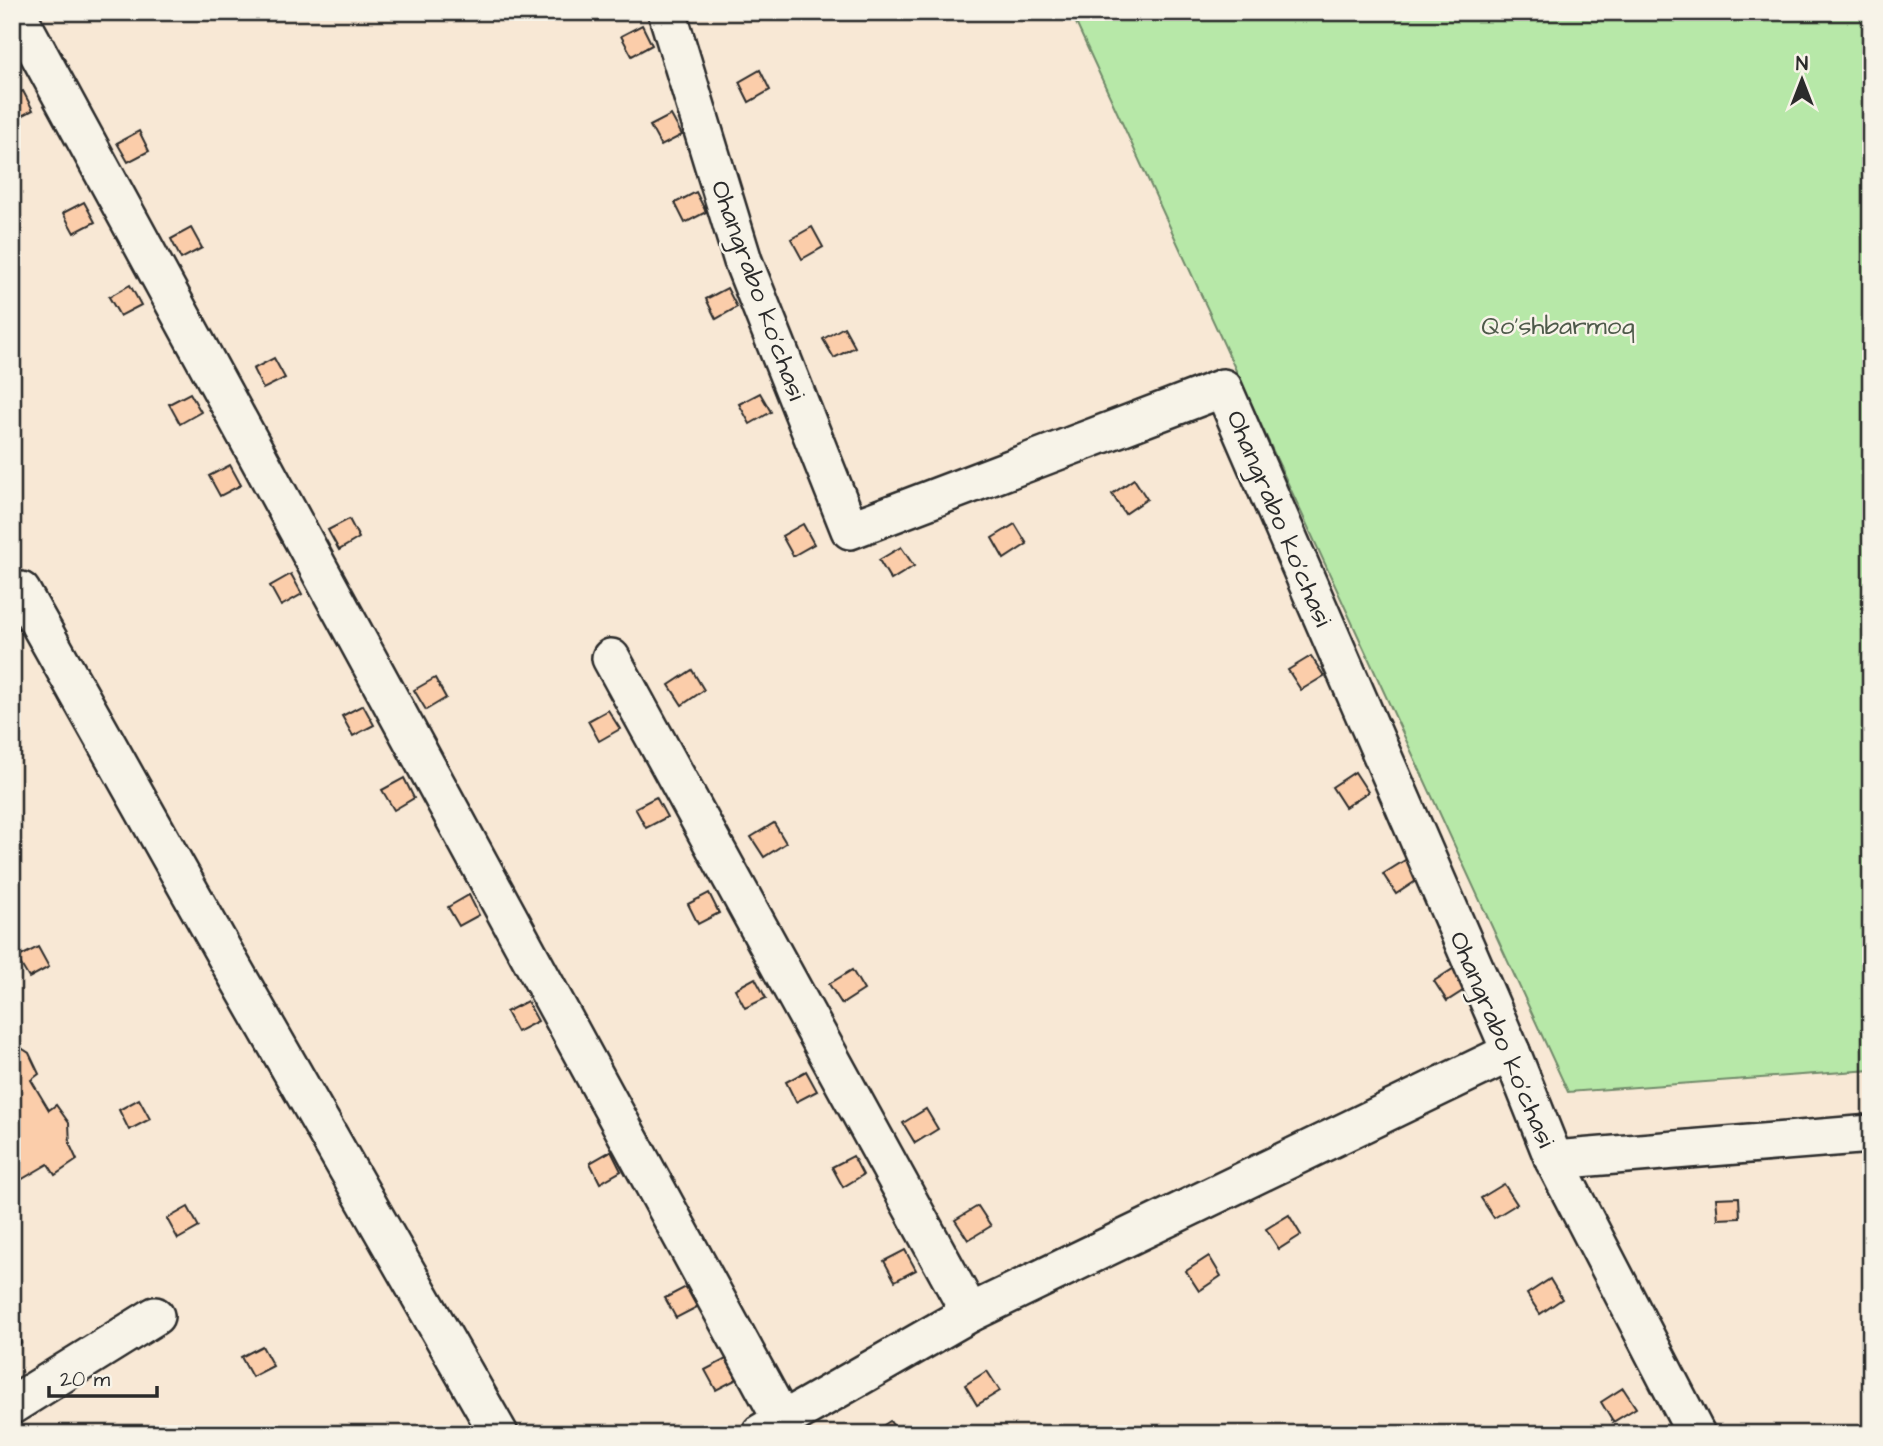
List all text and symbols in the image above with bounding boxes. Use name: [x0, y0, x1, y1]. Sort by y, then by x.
north arrow: [1768, 46, 1838, 116]
text: N: [1796, 51, 1808, 78]
street label: Ohangrabo ko'chasi: [700, 175, 815, 406]
park label: Qo‘shbarmoq: [1481, 308, 1635, 344]
street label: Ohangrabo ko'chasi: [1215, 405, 1341, 633]
street label: Ohangrabo ko'chasi: [1438, 926, 1564, 1154]
scale bar: [49, 1355, 158, 1399]
text: 20 m: [60, 1365, 111, 1394]

